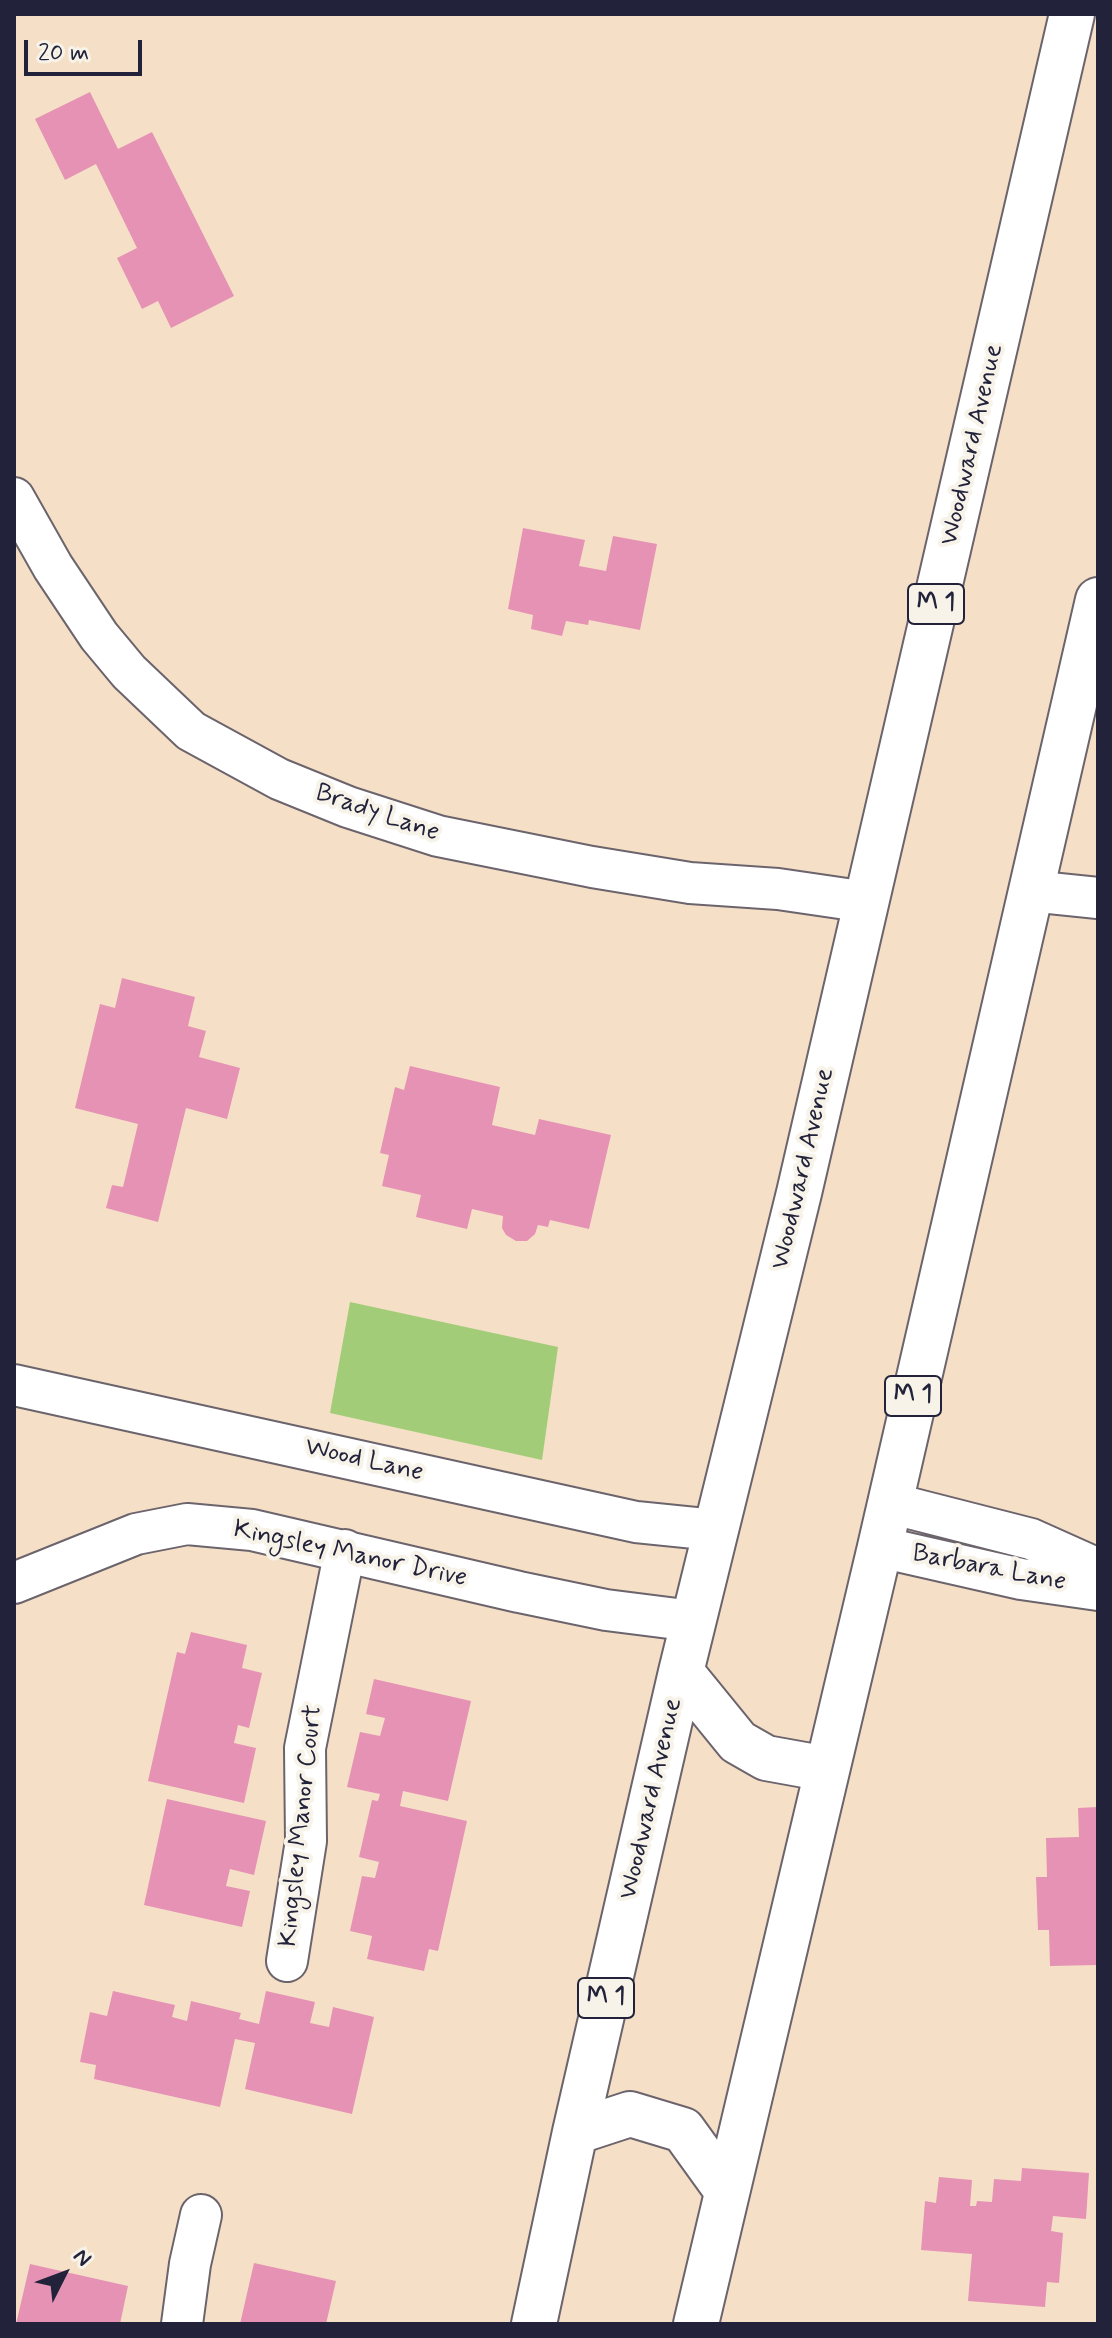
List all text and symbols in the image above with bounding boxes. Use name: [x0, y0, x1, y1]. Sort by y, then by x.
scale bar: [28, 24, 146, 74]
text: 20 m: [38, 38, 89, 69]
street label: Woodward Avenue: [935, 341, 1011, 549]
road number: M 1: [908, 584, 964, 624]
street label: Brady Lane: [311, 778, 443, 850]
street label: Woodward Avenue: [766, 1065, 842, 1273]
road number: M 1: [885, 1376, 941, 1416]
street label: Wood Lane: [302, 1432, 426, 1490]
street label: Kingsley Manor Drive: [230, 1515, 470, 1595]
street label: Barbara Lane: [910, 1539, 1068, 1599]
street label: Woodward Avenue: [614, 1695, 690, 1903]
street label: Kingsley Manor Court: [274, 1703, 330, 1949]
road number: M 1: [578, 1978, 634, 2018]
north arrow: [24, 2234, 104, 2314]
text: N: [67, 2243, 97, 2273]

